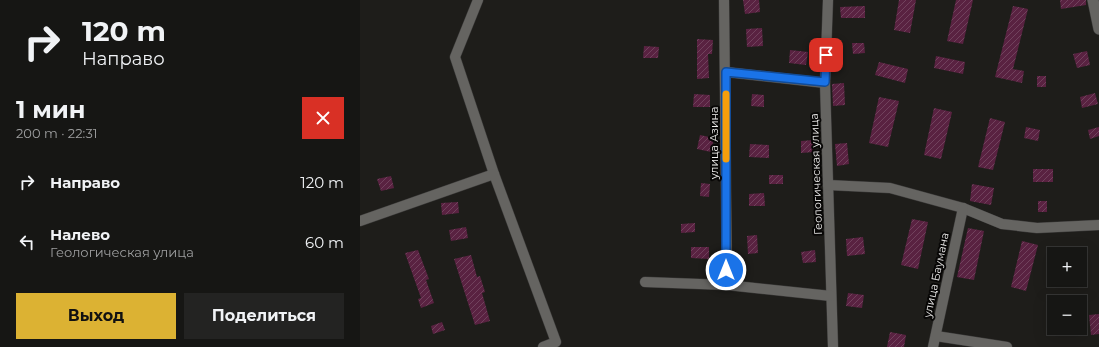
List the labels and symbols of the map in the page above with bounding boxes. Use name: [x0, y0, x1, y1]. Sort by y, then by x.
pin: [809, 38, 843, 72]
street label: улица Азина: [707, 107, 721, 180]
street label: Геологическая улица: [807, 113, 825, 235]
street label: улица Баумана: [920, 231, 952, 320]
position arrow: [705, 249, 747, 291]

